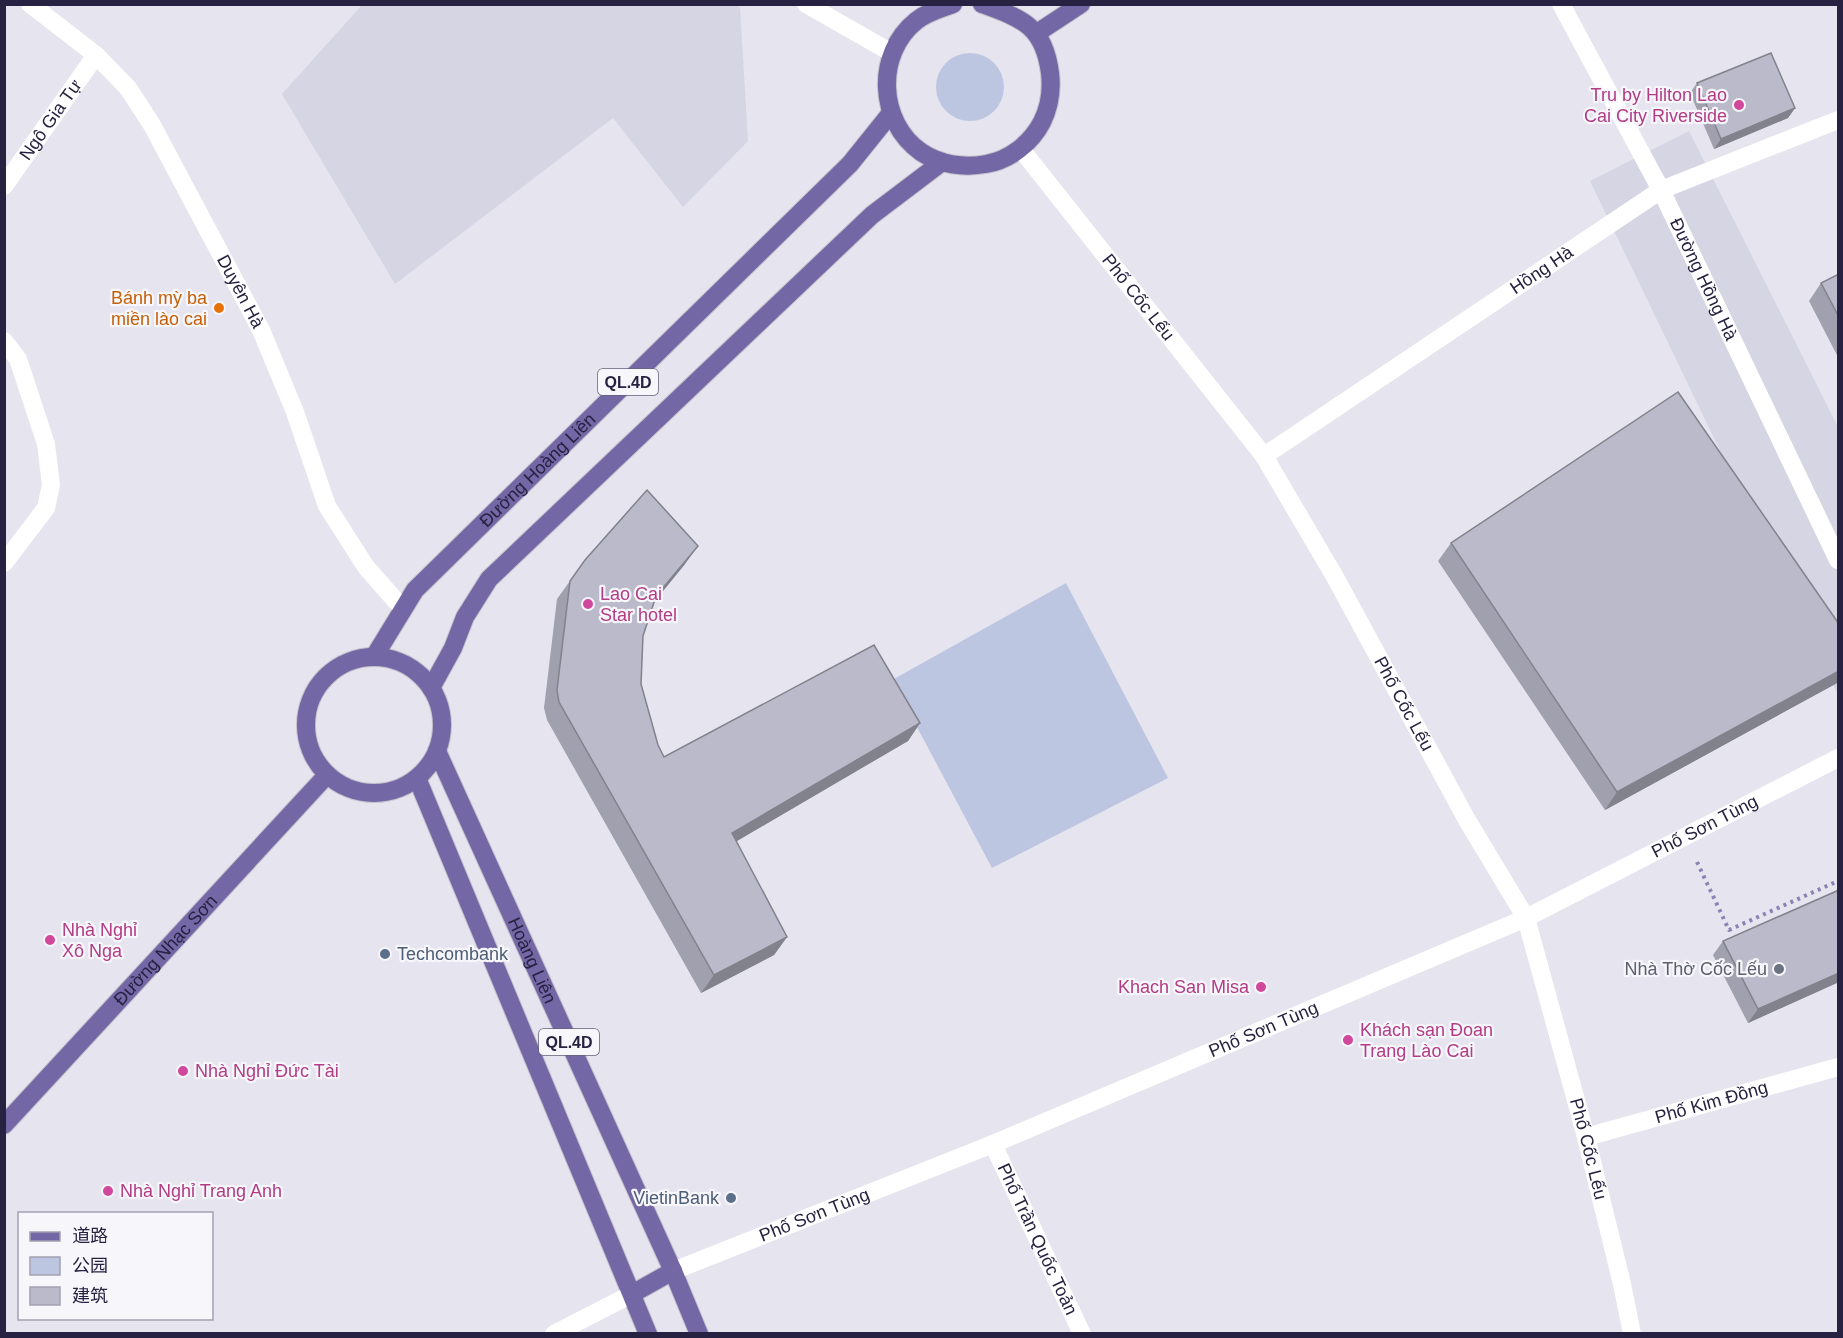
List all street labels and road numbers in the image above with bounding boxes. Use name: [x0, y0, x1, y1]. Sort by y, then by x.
street label: Ngô Gia Tự: [15, 76, 86, 164]
street label: Đường Hồng Hà: [1666, 215, 1742, 344]
street label: Hồng Hà: [1506, 241, 1577, 298]
street label: Phố Cốc Lếu: [1098, 250, 1178, 344]
street label: Duyên Hà: [213, 251, 269, 332]
road number: QL.4D: [598, 369, 658, 395]
street label: Đường Hoàng Liên: [475, 409, 600, 531]
street label: Phố Cốc Lếu: [1370, 653, 1437, 754]
street label: Phố Sơn Tùng: [1648, 791, 1761, 862]
street label: Đường Nhạc Sơn: [110, 891, 221, 1009]
street label: Hoàng Liên: [504, 914, 560, 1007]
street label: Phố Sơn Tùng: [1206, 997, 1321, 1061]
road number: QL.4D: [539, 1029, 599, 1055]
street label: Phố Kim Đồng: [1653, 1077, 1770, 1127]
street label: Phố Cốc Lếu: [1566, 1096, 1611, 1202]
street label: Phố Trần Quốc Toản: [994, 1160, 1082, 1318]
street label: Phố Sơn Tùng: [756, 1184, 872, 1246]

